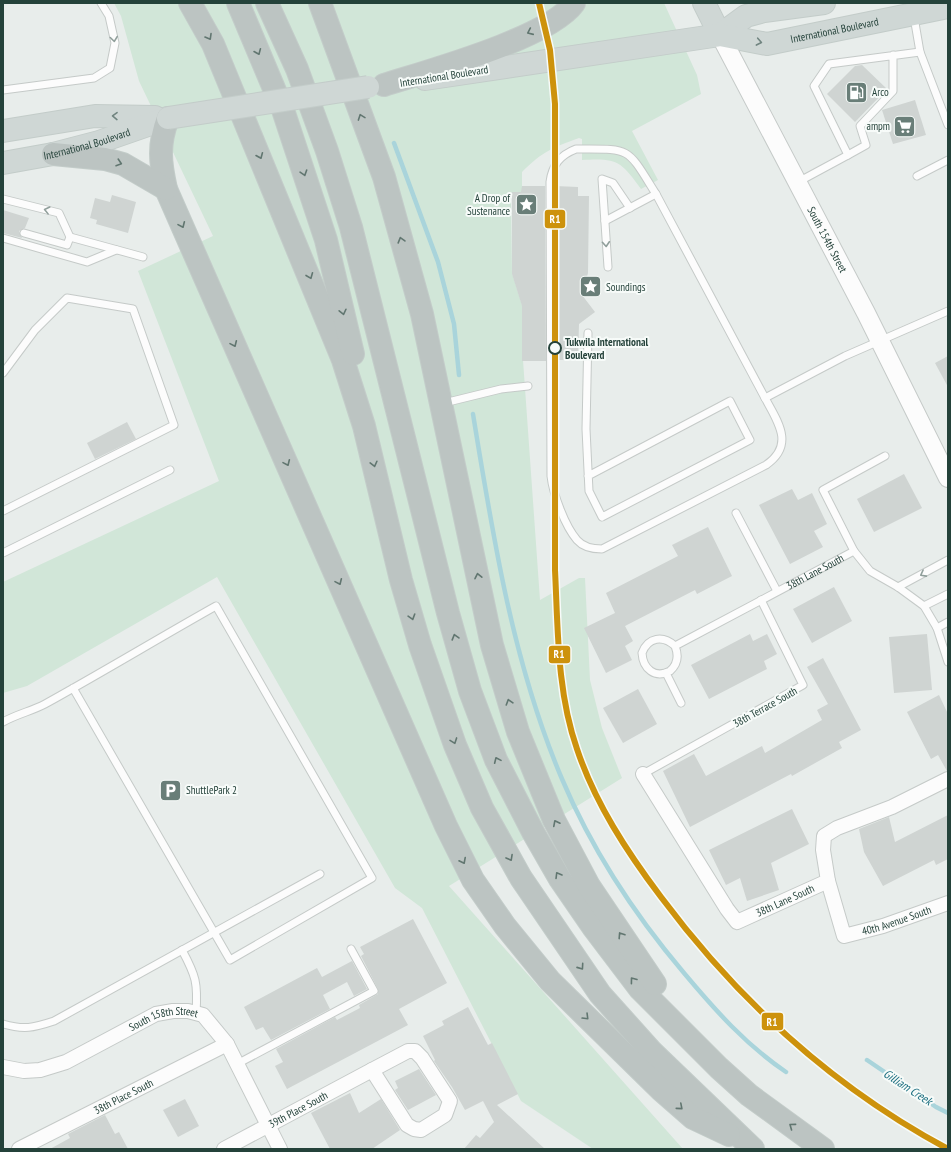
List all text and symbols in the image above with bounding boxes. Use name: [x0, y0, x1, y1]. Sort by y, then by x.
street label: International Boulevard: [789, 14, 880, 46]
one-way arrow: [527, 27, 535, 35]
one-way arrow: [204, 33, 211, 40]
one-way arrow: [109, 36, 118, 42]
one-way arrow: [755, 37, 762, 46]
one-way arrow: [254, 48, 262, 55]
street label: International Boulevard: [399, 62, 490, 90]
fuel station icon: Arco: [844, 79, 870, 105]
place label: Arco: [872, 85, 889, 99]
one-way arrow: [112, 112, 118, 120]
one-way arrow: [358, 113, 366, 120]
supermarket icon: ampm: [892, 113, 918, 139]
place label: ampm: [866, 119, 890, 133]
street label: International Boulevard: [42, 125, 132, 163]
one-way arrow: [255, 152, 263, 160]
one-way arrow: [115, 158, 122, 167]
one-way arrow: [299, 170, 308, 177]
place label: A Drop of Sustenance: [467, 191, 511, 218]
place icon: A Drop of Sustenance: [513, 191, 539, 217]
street label: South 154th Street: [804, 204, 850, 275]
one-way arrow: [44, 207, 50, 215]
line badge: R1: [544, 209, 566, 229]
text: R1: [550, 212, 560, 226]
one-way arrow: [177, 221, 185, 229]
one-way arrow: [397, 237, 406, 244]
one-way arrow: [602, 241, 611, 247]
one-way arrow: [305, 273, 313, 280]
place icon: Soundings: [577, 274, 603, 300]
place label: Soundings: [606, 280, 646, 294]
one-way arrow: [338, 309, 346, 315]
place label: Tukwila International Boulevard: [565, 335, 648, 362]
one-way arrow: [229, 340, 237, 348]
marker: Tukwila International Boulevard: [548, 341, 562, 355]
one-way arrow: [282, 459, 290, 467]
one-way arrow: [369, 460, 378, 467]
street label: 38th Lane South: [784, 551, 846, 593]
one-way arrow: [920, 569, 927, 576]
one-way arrow: [474, 573, 482, 579]
one-way arrow: [334, 578, 342, 585]
one-way arrow: [407, 614, 416, 621]
one-way arrow: [451, 634, 460, 641]
line badge: R1: [548, 645, 571, 664]
text: R1: [554, 647, 564, 661]
street label: 38th Terrace South: [730, 684, 800, 730]
one-way arrow: [505, 699, 514, 706]
one-way arrow: [449, 737, 457, 744]
one-way arrow: [493, 757, 501, 764]
parking icon: ShuttlePark 2: [158, 777, 184, 803]
place label: ShuttlePark 2: [186, 783, 237, 797]
one-way arrow: [553, 820, 561, 828]
one-way arrow: [505, 853, 512, 861]
one-way arrow: [459, 856, 466, 864]
one-way arrow: [555, 872, 562, 879]
street label: 38th Lane South: [753, 881, 817, 920]
street label: 40th Avenue South: [860, 902, 933, 938]
one-way arrow: [619, 933, 626, 940]
one-way arrow: [576, 962, 583, 969]
one-way arrow: [631, 978, 638, 985]
street label: South 158th Street: [126, 1004, 200, 1034]
one-way arrow: [581, 1012, 589, 1020]
line badge: R1: [761, 1012, 784, 1031]
text: R1: [767, 1015, 777, 1029]
water label: Gilliam Creek: [881, 1066, 936, 1109]
street label: 38th Place South: [91, 1075, 156, 1117]
street label: 39th Place South: [266, 1088, 330, 1131]
one-way arrow: [676, 1102, 683, 1109]
one-way arrow: [789, 1124, 796, 1131]

